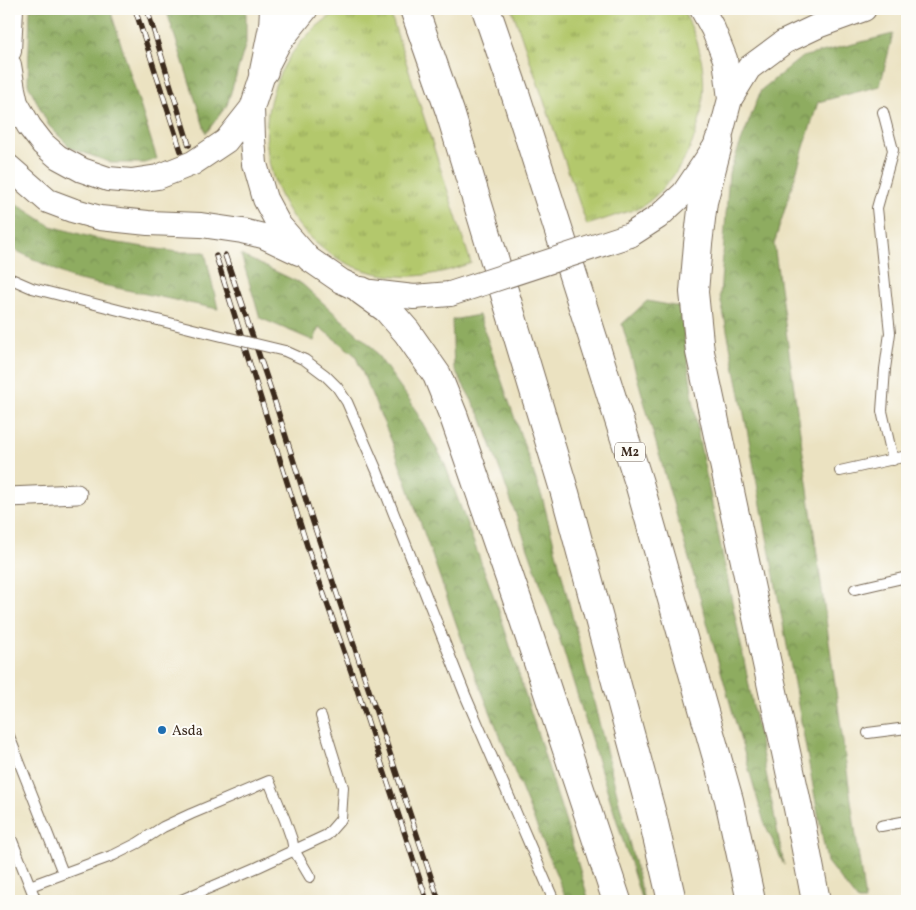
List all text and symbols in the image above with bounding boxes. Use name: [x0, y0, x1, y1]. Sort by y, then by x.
road number: M2: [615, 442, 645, 462]
place label: Asda: [172, 722, 203, 741]
marker: Asda: [156, 724, 168, 736]

